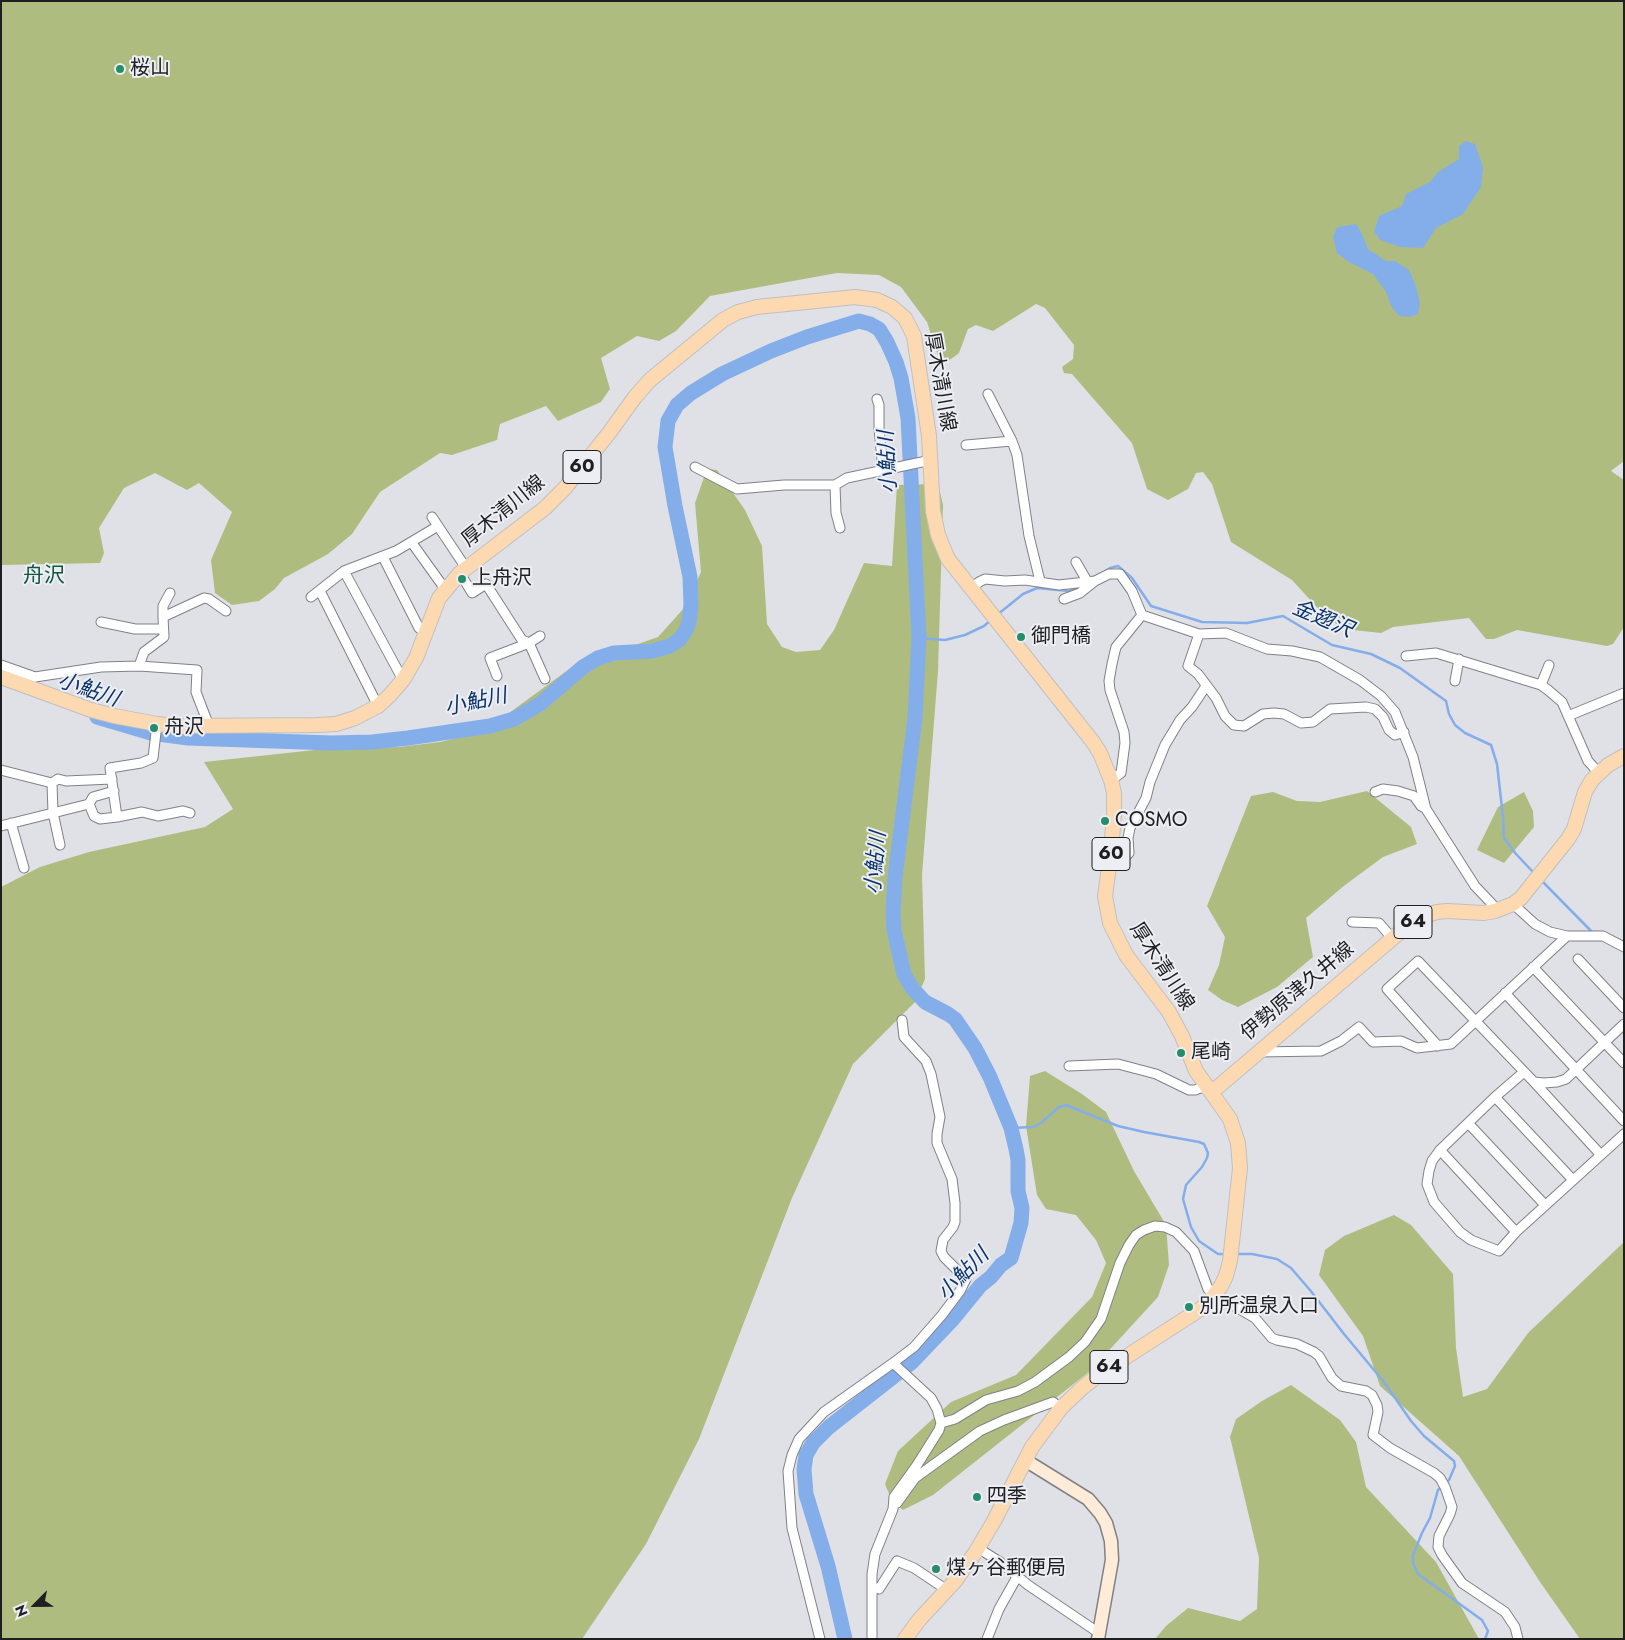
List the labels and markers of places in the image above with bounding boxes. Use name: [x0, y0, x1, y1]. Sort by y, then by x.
place label: 桜山: [130, 57, 170, 81]
marker: 桜山: [114, 63, 126, 75]
place label: 上舟沢: [472, 567, 532, 591]
marker: 上舟沢: [456, 573, 468, 585]
place label: 御門橋: [1031, 625, 1091, 649]
marker: 御門橋: [1015, 631, 1027, 643]
place label: 舟沢: [164, 716, 204, 740]
marker: 舟沢: [148, 722, 160, 734]
place label: COSMO: [1115, 809, 1187, 833]
marker: COSMO: [1099, 815, 1111, 827]
place label: 尾崎: [1191, 1041, 1231, 1065]
marker: 尾崎: [1175, 1047, 1187, 1059]
place label: 別所温泉入口: [1199, 1295, 1319, 1319]
marker: 別所温泉入口: [1183, 1301, 1195, 1313]
place label: 四季: [987, 1485, 1027, 1509]
marker: 四季: [971, 1491, 983, 1503]
place label: 煤ヶ谷郵便局: [946, 1557, 1066, 1581]
marker: 煤ヶ谷郵便局: [930, 1563, 942, 1575]

